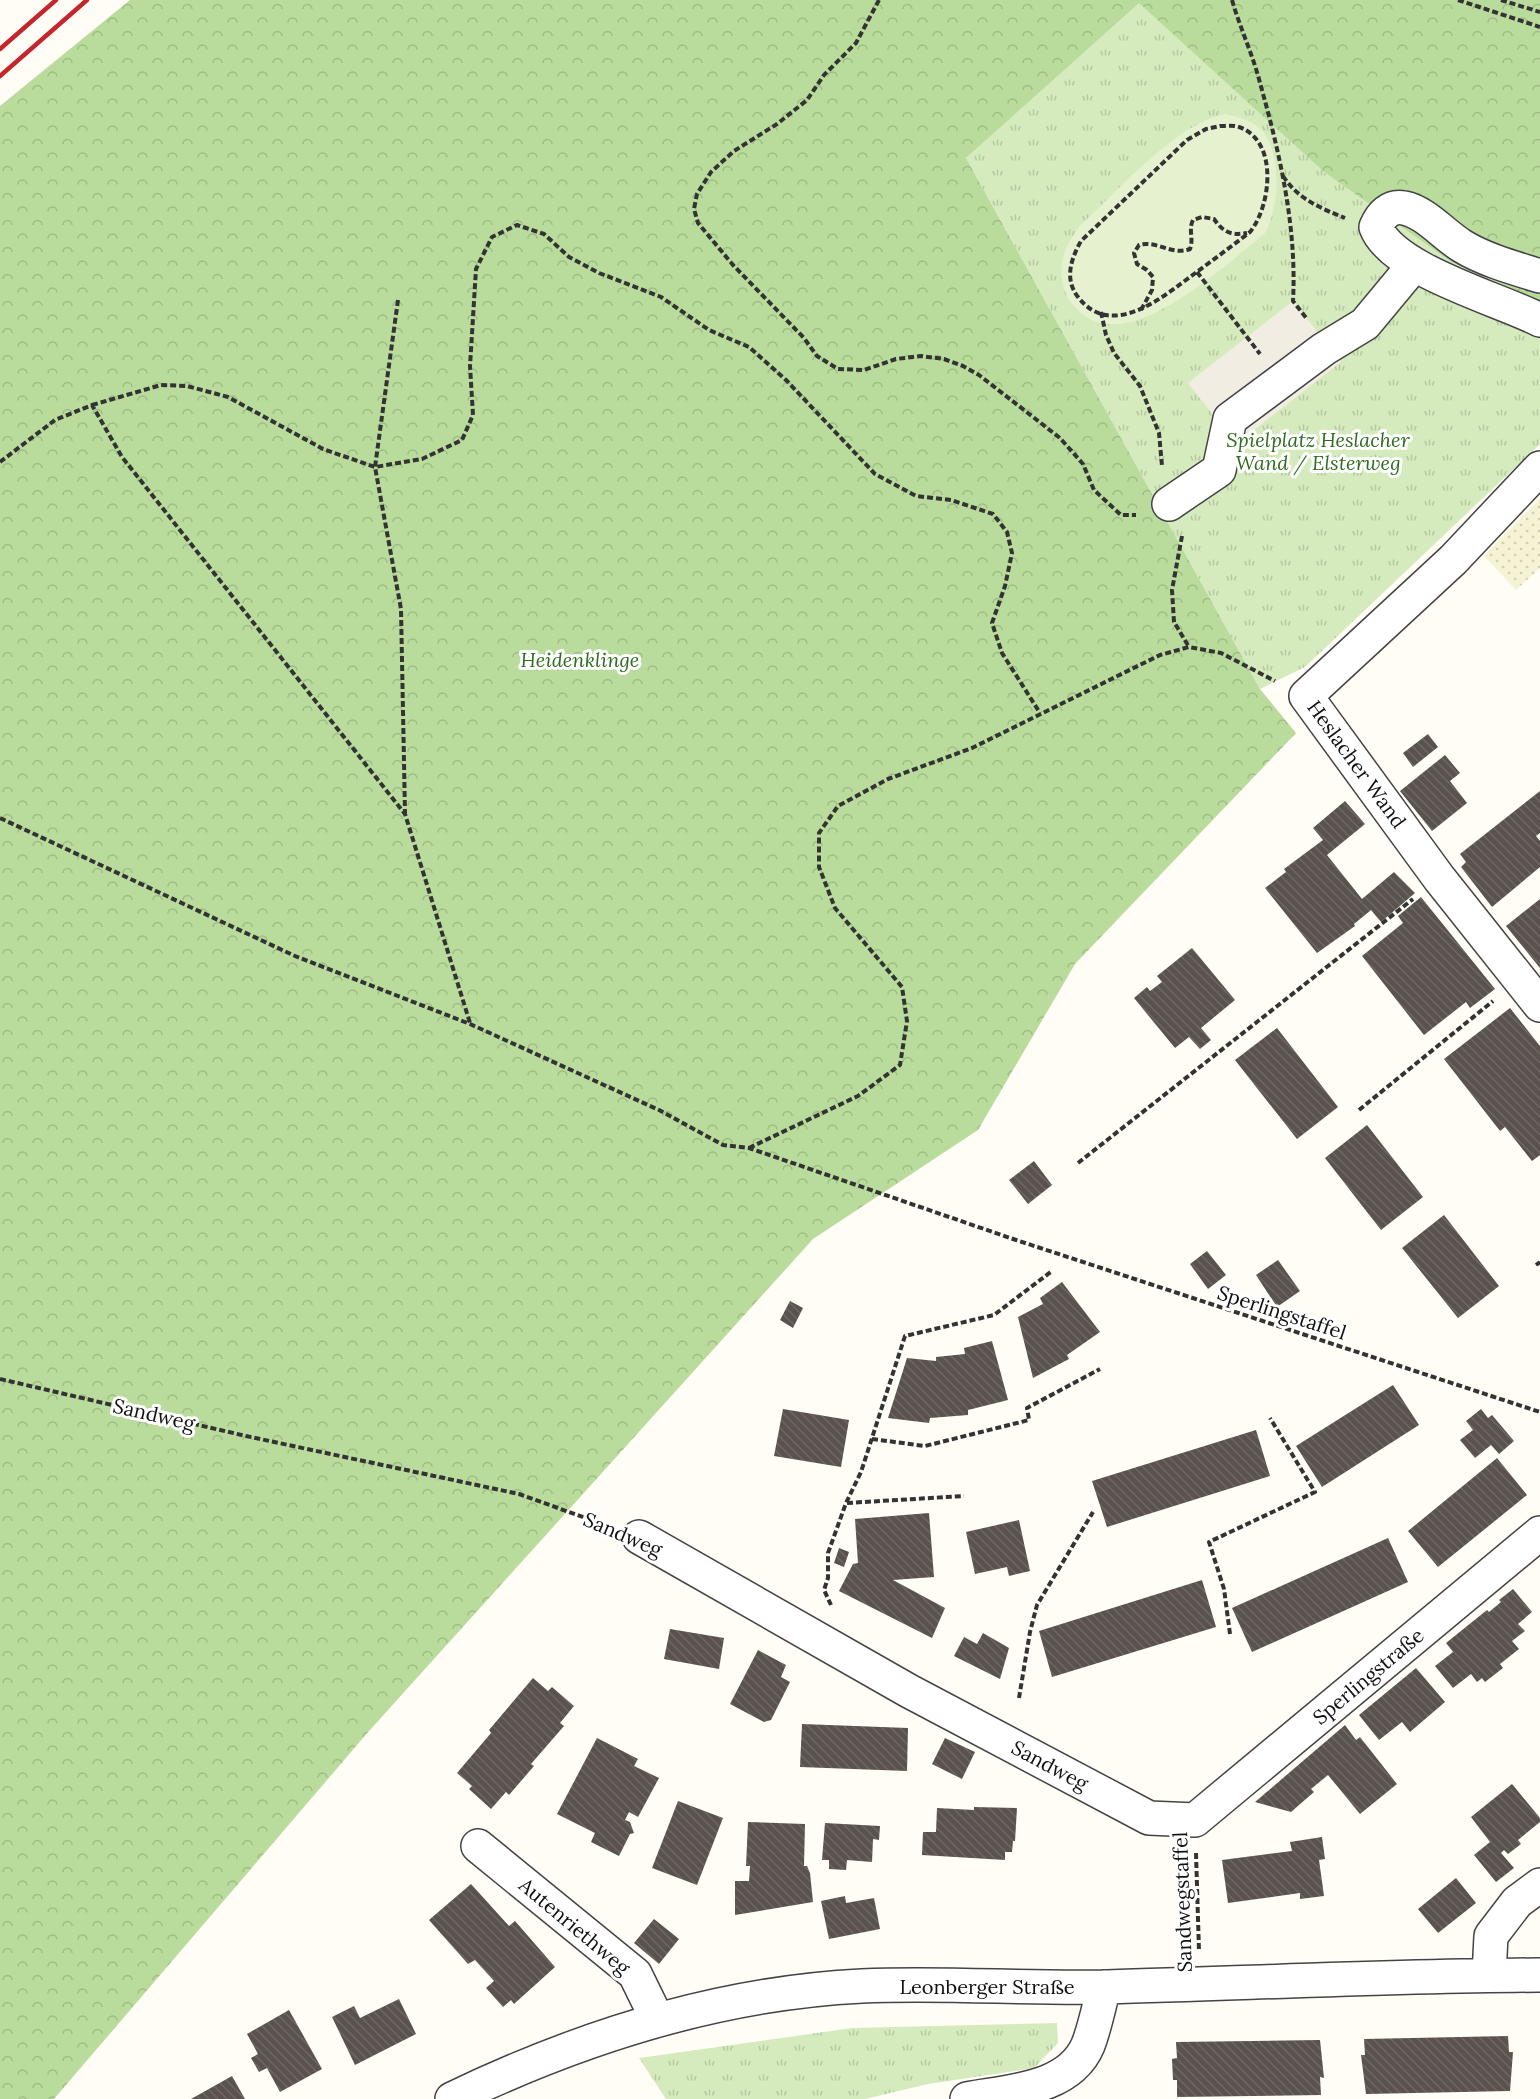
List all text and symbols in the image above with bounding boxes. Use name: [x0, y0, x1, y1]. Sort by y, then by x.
park label: Spielplatz Heslacher Wand / Elsterweg: [1226, 427, 1411, 476]
park label: Heidenklinge: [521, 647, 639, 672]
street label: Heslacher Wand: [1302, 695, 1412, 833]
street label: Sperlingstaffel: [1214, 1279, 1350, 1345]
street label: Sandweg: [111, 1392, 198, 1436]
street label: Sandweg: [580, 1506, 667, 1562]
street label: Sperlingstraße: [1307, 1622, 1429, 1730]
street label: Sandweg: [1007, 1734, 1093, 1796]
street label: Sandwegstaffel: [1167, 1831, 1197, 1973]
street label: Autenriethweg: [514, 1872, 636, 1980]
street label: Leonberger Straße: [899, 1974, 1075, 1999]

